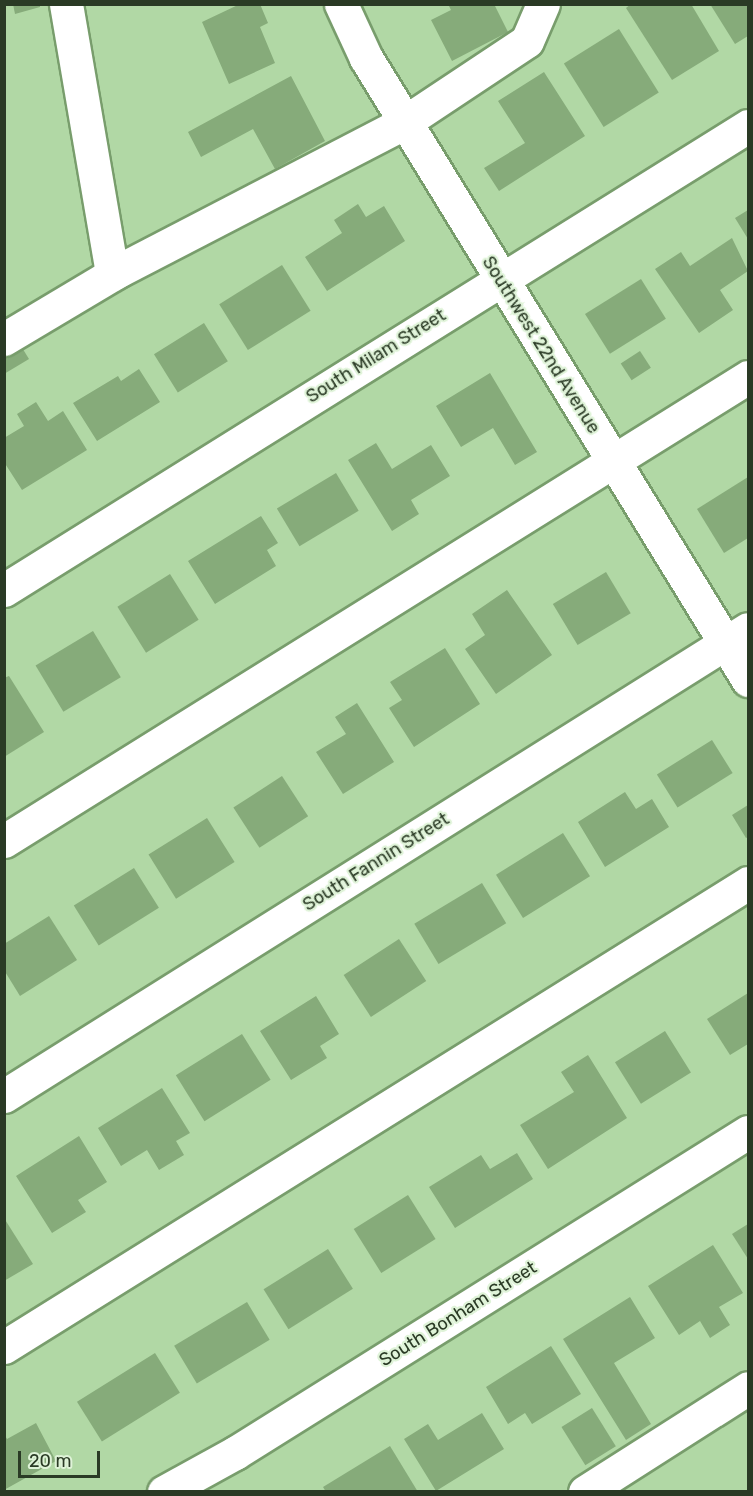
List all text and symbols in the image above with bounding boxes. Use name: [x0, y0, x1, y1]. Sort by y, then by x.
street label: Southwest 22nd Avenue: [477, 252, 605, 438]
street label: South Milam Street: [302, 304, 450, 408]
street label: South Fannin Street: [299, 808, 453, 916]
street label: South Bonham Street: [375, 1257, 541, 1371]
scale bar: [21, 1439, 104, 1477]
text: 20 m: [29, 1450, 71, 1472]

